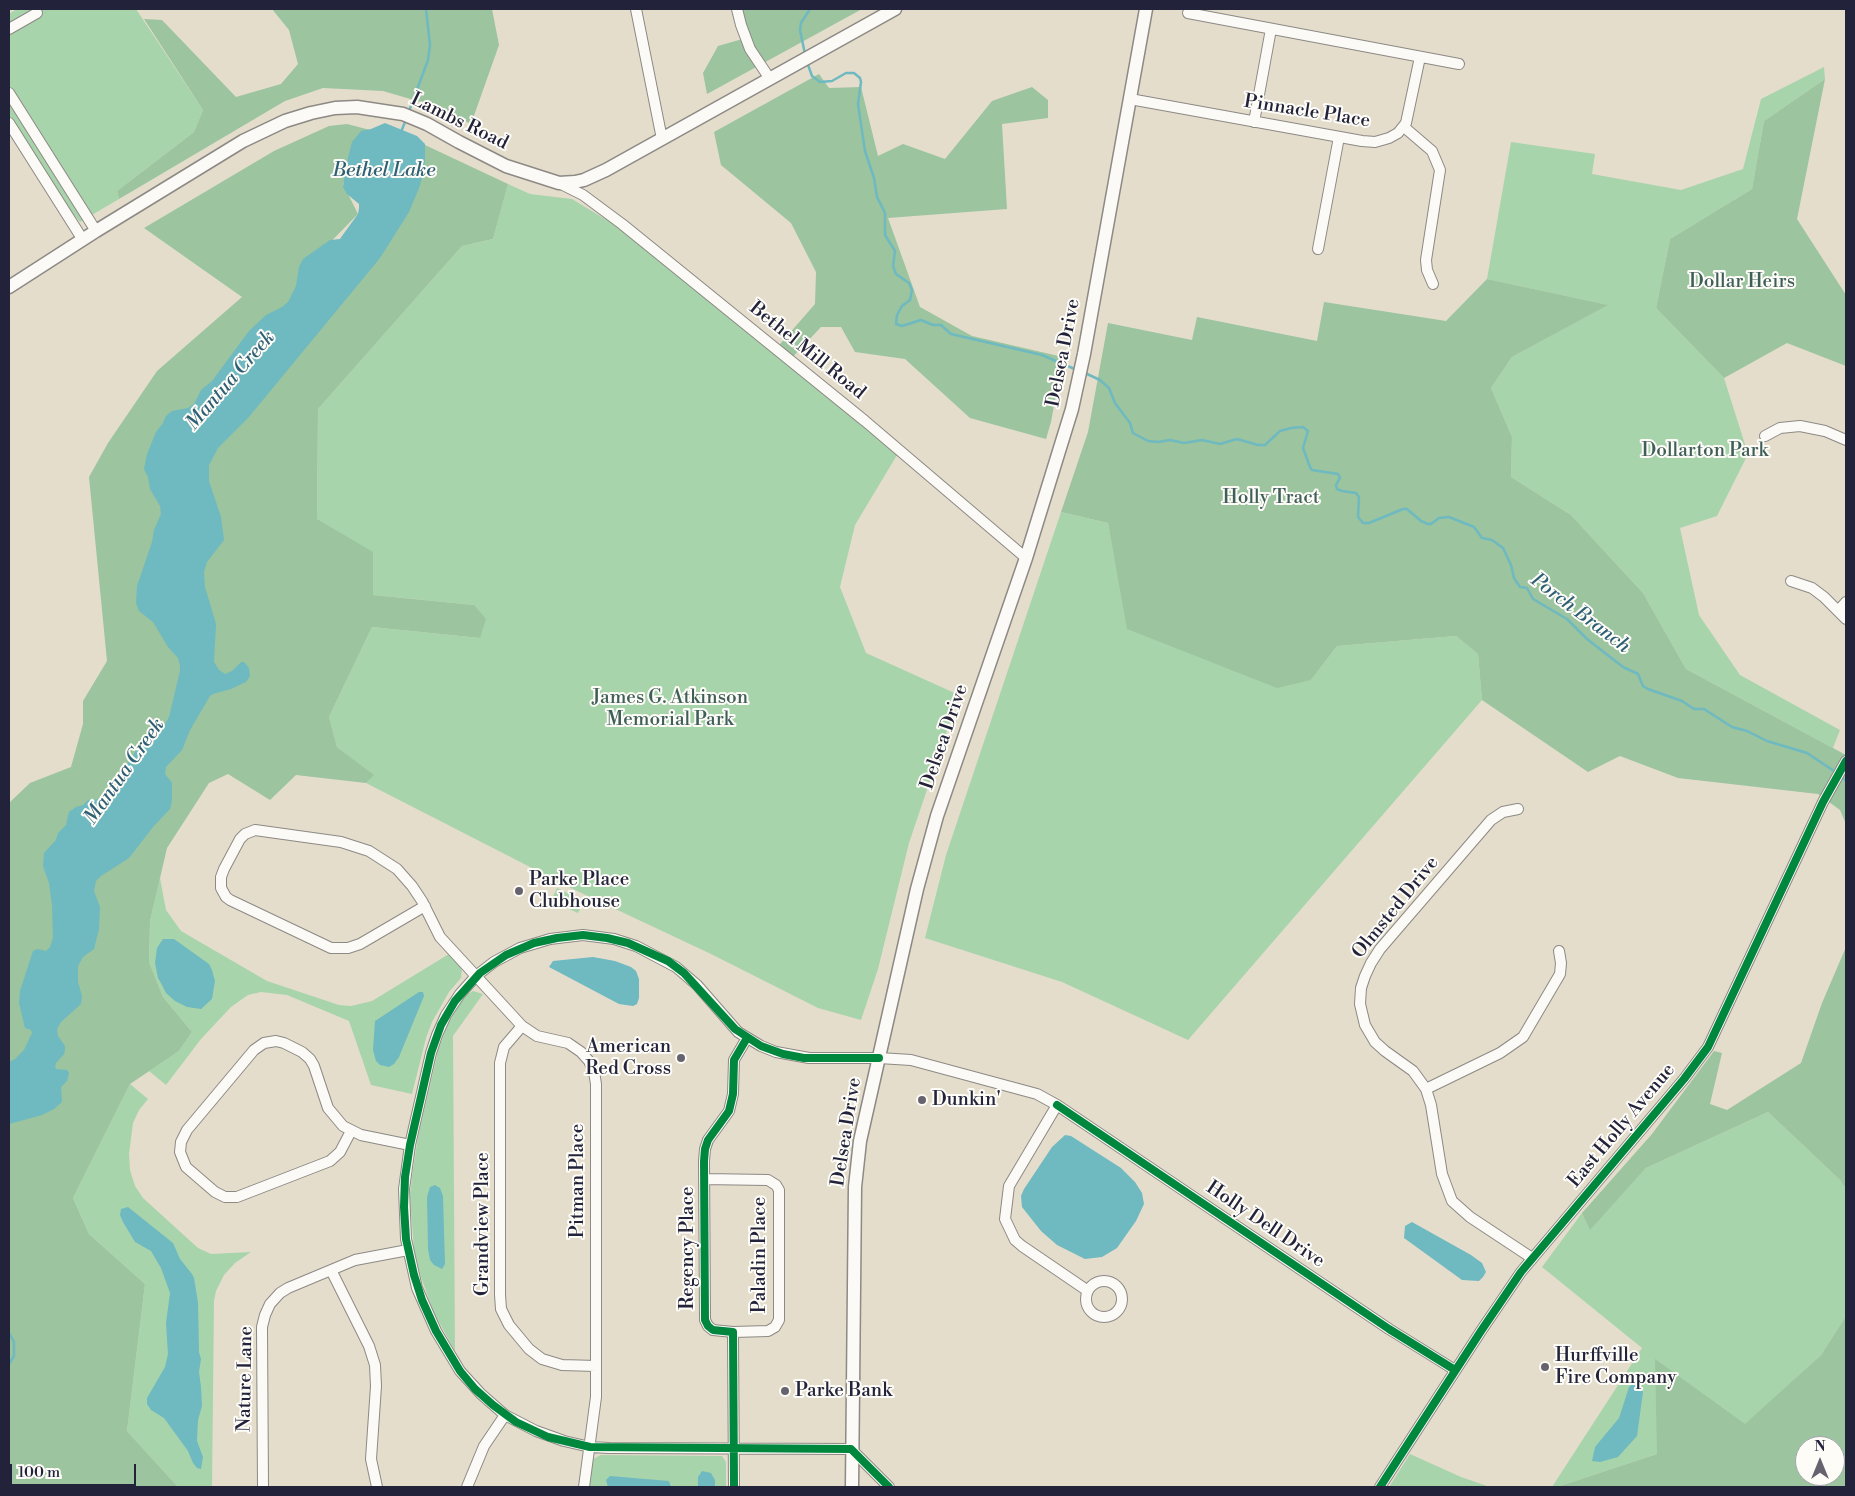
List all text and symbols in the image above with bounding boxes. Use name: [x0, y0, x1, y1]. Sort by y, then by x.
street label: Lambs Road: [406, 89, 512, 155]
street label: Pinnacle Place: [1242, 91, 1372, 133]
water label: Bethel Lake: [332, 159, 436, 183]
park label: Dollar Heirs: [1689, 271, 1795, 293]
street label: Bethel Mill Road: [744, 297, 870, 405]
street label: Delsea Drive: [1042, 297, 1086, 409]
water label: Mantua Creek: [181, 326, 281, 436]
park label: Dollarton Park: [1642, 440, 1768, 462]
park label: Holly Tract: [1223, 487, 1319, 509]
water label: Porch Branch: [1526, 569, 1634, 659]
street label: Delsea Drive: [916, 681, 974, 793]
park label: James G. Atkinson Memorial Park: [592, 687, 748, 731]
water label: Mantua Creek: [80, 714, 170, 830]
street label: Olmsted Drive: [1348, 852, 1444, 964]
place label: Parke Place Clubhouse: [529, 869, 629, 913]
marker: Parke Place Clubhouse: [513, 885, 525, 897]
place label: American Red Cross: [585, 1036, 671, 1080]
marker: American Red Cross: [675, 1052, 687, 1064]
street label: East Holly Avenue: [1563, 1059, 1681, 1193]
street label: Delsea Drive: [827, 1076, 867, 1188]
place label: Dunkin': [932, 1089, 1001, 1111]
marker: Dunkin': [916, 1094, 928, 1106]
street label: Pitman Place: [567, 1124, 589, 1238]
street label: Grandview Place: [472, 1152, 494, 1296]
street label: Holly Dell Drive: [1201, 1177, 1329, 1273]
street label: Regency Place: [677, 1186, 699, 1310]
street label: Paladin Place: [749, 1197, 771, 1313]
street label: Nature Lane: [234, 1326, 258, 1432]
place label: Hurffville Fire Company: [1555, 1345, 1676, 1389]
marker: Hurffville Fire Company: [1539, 1361, 1551, 1373]
place label: Parke Bank: [795, 1380, 892, 1402]
marker: Parke Bank: [779, 1385, 791, 1397]
north arrow: [1795, 1436, 1845, 1486]
text: N: [1814, 1438, 1826, 1456]
scale bar: [12, 1454, 139, 1486]
text: 100 m: [18, 1463, 60, 1482]

